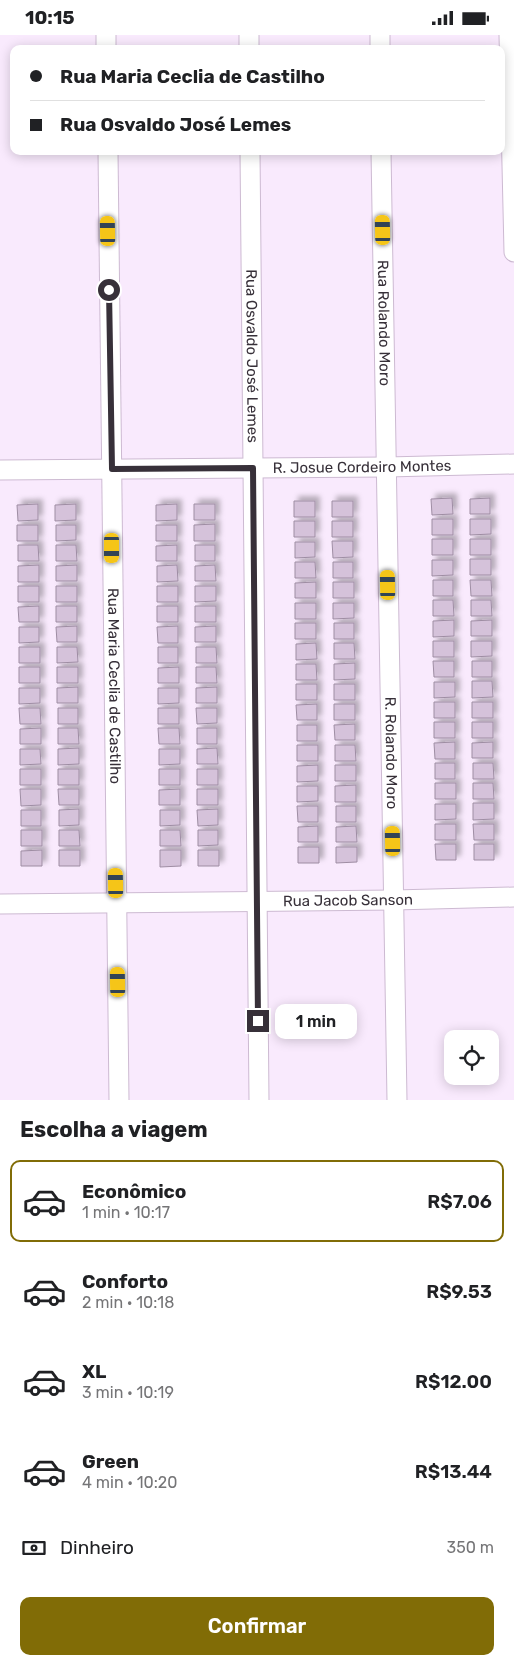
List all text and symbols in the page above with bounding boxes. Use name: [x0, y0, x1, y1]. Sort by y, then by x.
text: 10:15: [25, 6, 75, 29]
text: Rua Maria Ceclia de Castilho: [60, 65, 325, 88]
text: Rua Osvaldo José Lemes: [60, 113, 291, 136]
car: [375, 215, 390, 245]
car: [100, 216, 115, 246]
street label: Rua Rolando Moro: [374, 260, 394, 386]
street label: Rua Osvaldo José Lemes: [242, 269, 262, 443]
route start: [98, 279, 120, 301]
street label: R. Josue Cordeiro Montes: [273, 456, 452, 477]
car: [104, 533, 119, 563]
car: [380, 570, 395, 600]
street label: Rua Maria Ceclia de Castilho: [104, 588, 124, 784]
street label: R. Rolando Moro: [381, 696, 401, 809]
car: [385, 826, 400, 856]
car: [108, 868, 123, 898]
street label: Rua Jacob Sanson: [283, 891, 413, 910]
car: [110, 967, 125, 997]
callout: 1 min: [276, 1003, 358, 1039]
route end: [247, 1010, 269, 1032]
text: 1 min: [296, 1012, 336, 1031]
map controls: [444, 1030, 499, 1085]
button: locate: [444, 1030, 499, 1085]
text: Escolha a viagem: [20, 1116, 208, 1143]
icon: car: [22, 1179, 67, 1224]
text: Econômico: [82, 1180, 186, 1203]
text: R$7.06: [427, 1190, 492, 1213]
text: 1 min · 10:17: [82, 1203, 170, 1222]
icon: car: [22, 1269, 67, 1314]
text: Conforto: [82, 1270, 168, 1293]
text: R$9.53: [426, 1280, 492, 1303]
text: 2 min · 10:18: [82, 1293, 174, 1312]
icon: car: [22, 1359, 67, 1404]
text: XL: [82, 1360, 106, 1383]
text: R$12.00: [415, 1370, 492, 1393]
text: 3 min · 10:19: [82, 1383, 174, 1402]
icon: car: [22, 1449, 67, 1494]
text: Green: [82, 1450, 139, 1473]
text: R$13.44: [415, 1460, 492, 1483]
text: 4 min · 10:20: [82, 1473, 177, 1492]
icon: cash: [20, 1534, 48, 1562]
text: Dinheiro: [60, 1536, 134, 1559]
text: 350 m: [447, 1538, 494, 1557]
button: Confirmar: [20, 1597, 494, 1655]

